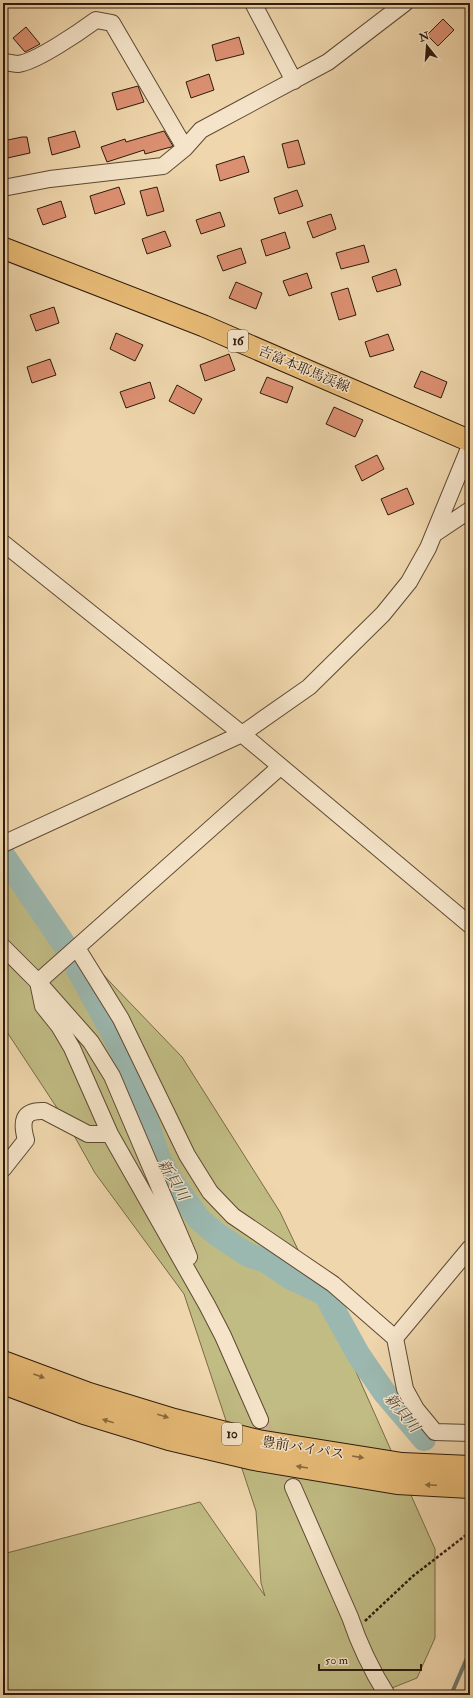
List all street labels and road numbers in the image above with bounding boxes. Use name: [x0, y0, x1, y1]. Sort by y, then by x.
road number: 16: [228, 330, 248, 352]
street label: 吉富本耶馬渓線: [256, 342, 352, 396]
road number: 10: [222, 1423, 242, 1445]
street label: 豊前バイパス: [260, 1433, 346, 1463]

